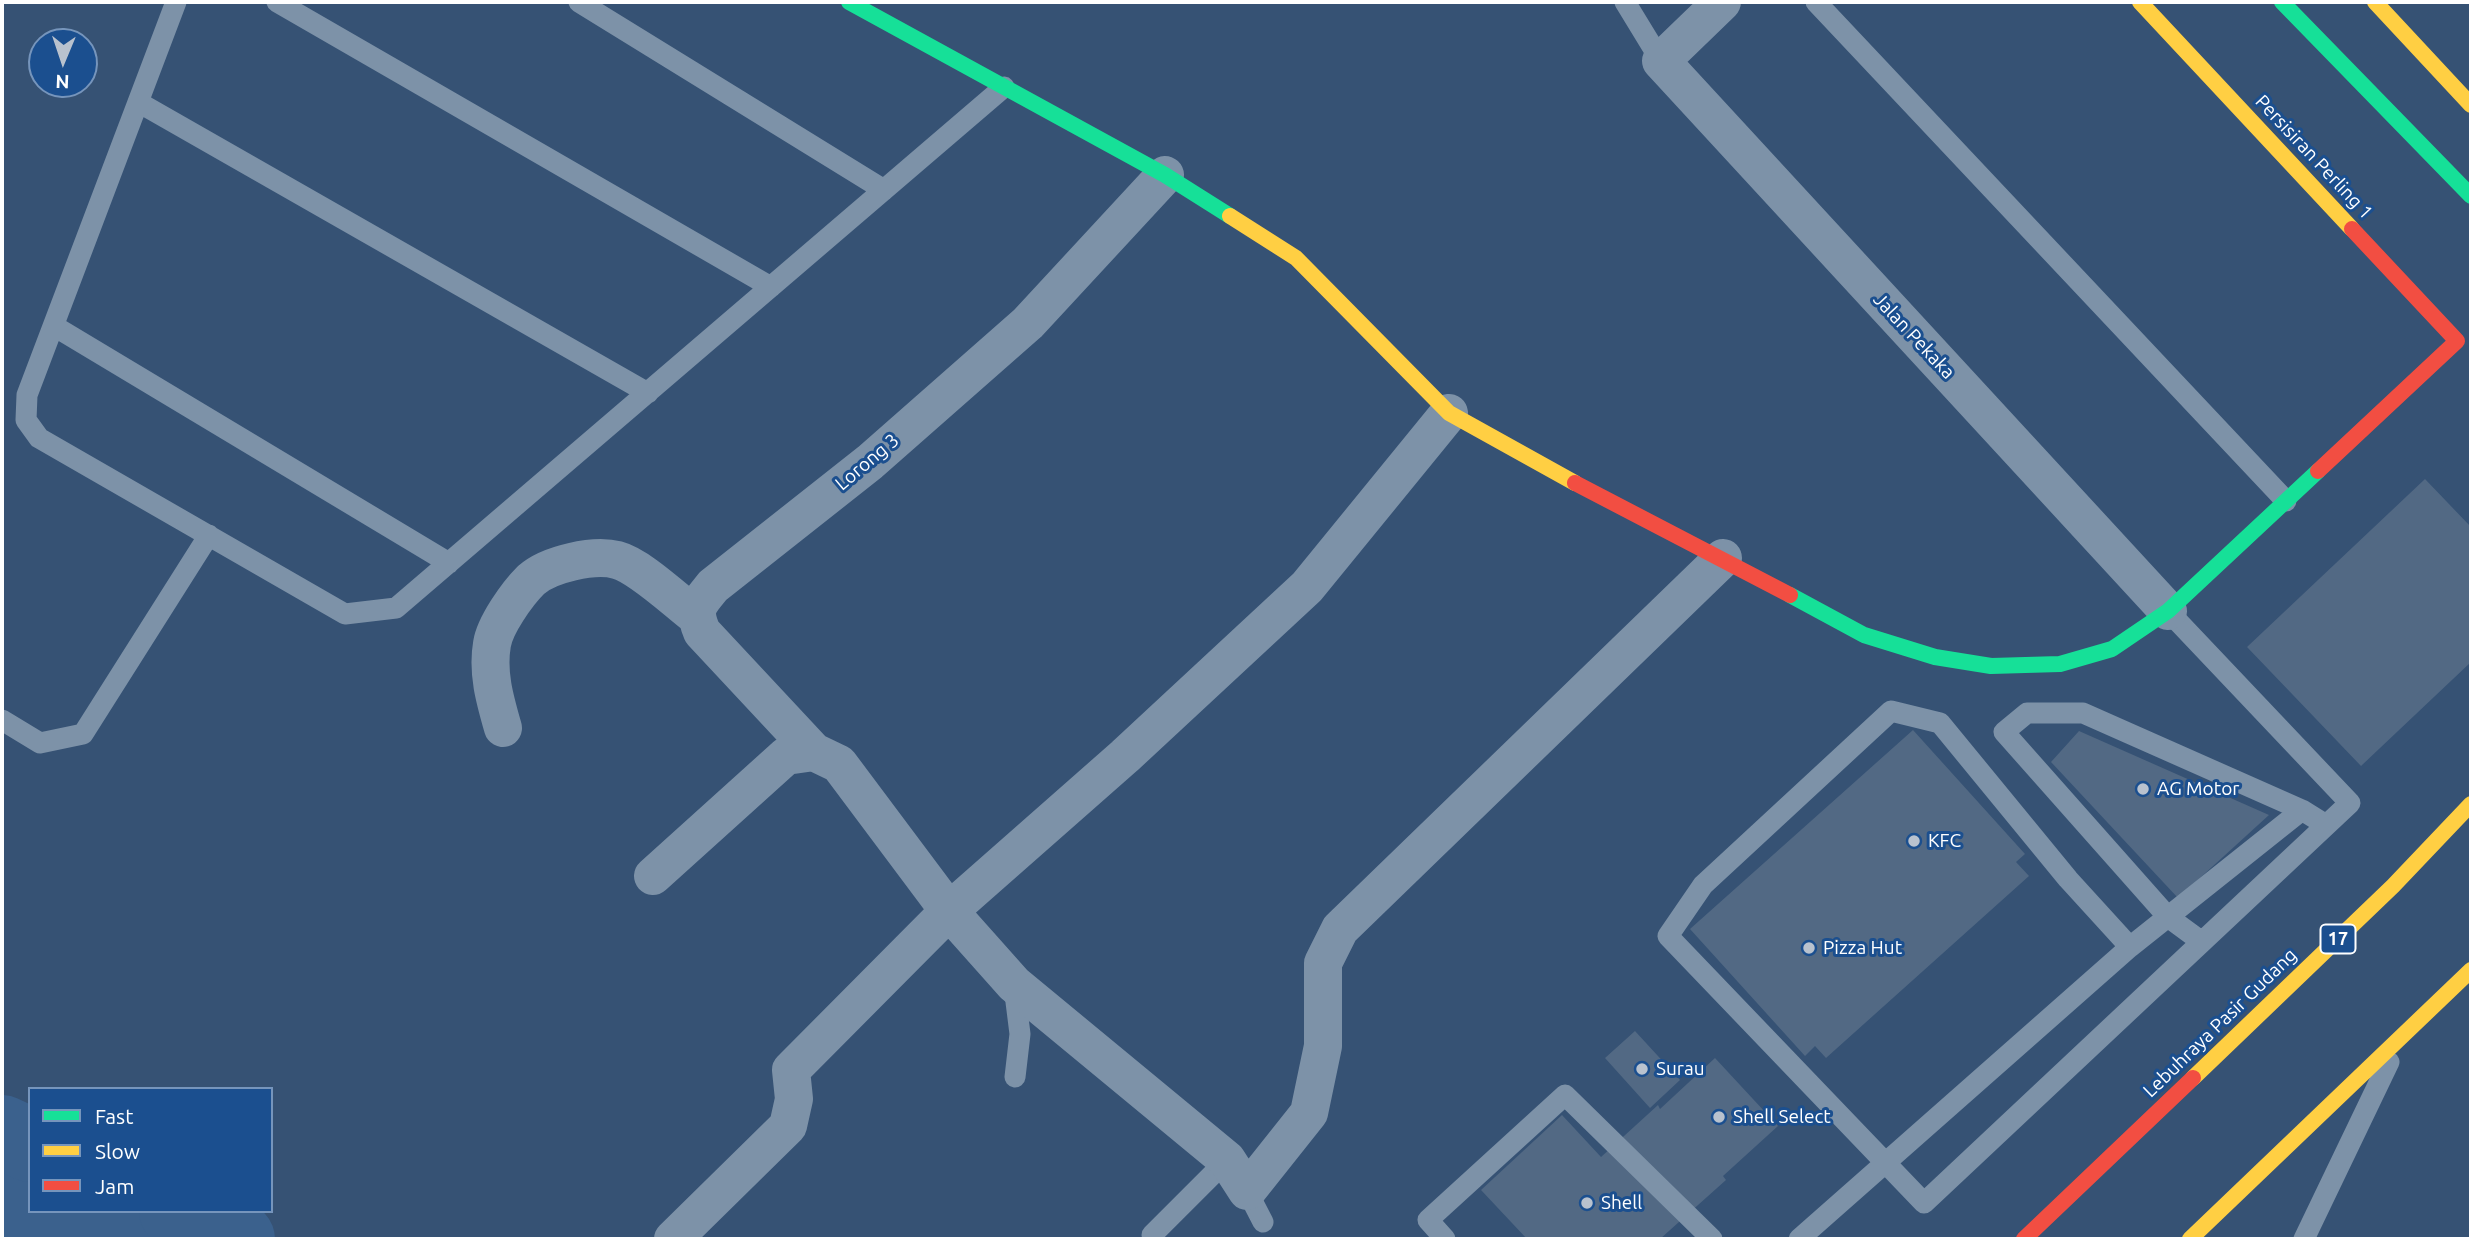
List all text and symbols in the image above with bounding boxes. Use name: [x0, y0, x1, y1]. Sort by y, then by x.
north arrow: [28, 28, 98, 98]
text: N: [55, 71, 70, 93]
street label: Persisiran Perling 1: [2251, 90, 2377, 224]
street label: Jalan Pekaka: [1868, 288, 1960, 384]
street label: Lorong 3: [831, 429, 903, 495]
place label: AG Motor: [2157, 778, 2239, 800]
marker: AG Motor: [2135, 781, 2151, 797]
place label: KFC: [1928, 830, 1961, 852]
marker: KFC: [1906, 833, 1922, 849]
road number: 17: [2320, 924, 2356, 954]
place label: Pizza Hut: [1823, 937, 1902, 959]
marker: Pizza Hut: [1801, 940, 1817, 956]
street label: Lebuhraya Pasir Gudang: [2138, 944, 2302, 1102]
place label: Surau: [1656, 1058, 1705, 1080]
marker: Surau: [1634, 1061, 1650, 1077]
legend: [28, 1087, 273, 1213]
text: Fast: [95, 1104, 133, 1128]
place label: Shell Select: [1733, 1106, 1831, 1128]
marker: Shell Select: [1711, 1109, 1727, 1125]
text: Slow: [95, 1139, 140, 1163]
text: Jam: [95, 1174, 134, 1198]
place label: Shell: [1601, 1192, 1642, 1214]
marker: Shell: [1579, 1195, 1595, 1211]

